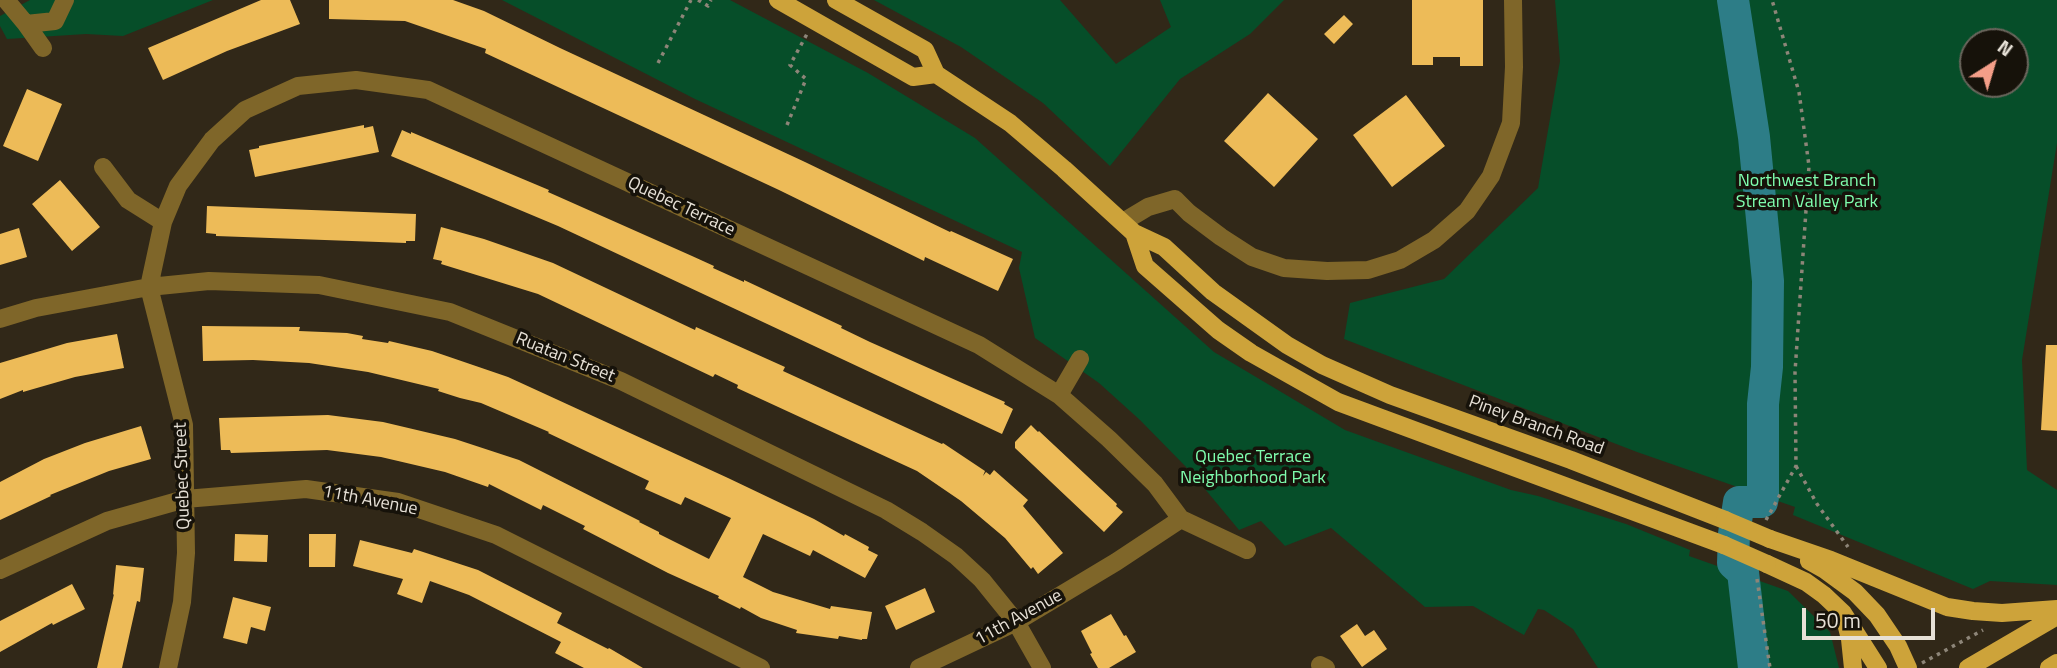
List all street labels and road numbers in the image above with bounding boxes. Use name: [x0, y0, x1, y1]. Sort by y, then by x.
street label: Quebec Terrace: [624, 173, 738, 241]
street label: Ruatan Street: [512, 328, 618, 388]
street label: Piney Branch Road: [1465, 392, 1607, 460]
street label: Quebec Street: [170, 422, 196, 530]
street label: 11th Avenue: [321, 481, 419, 521]
street label: 11th Avenue: [972, 585, 1066, 651]

